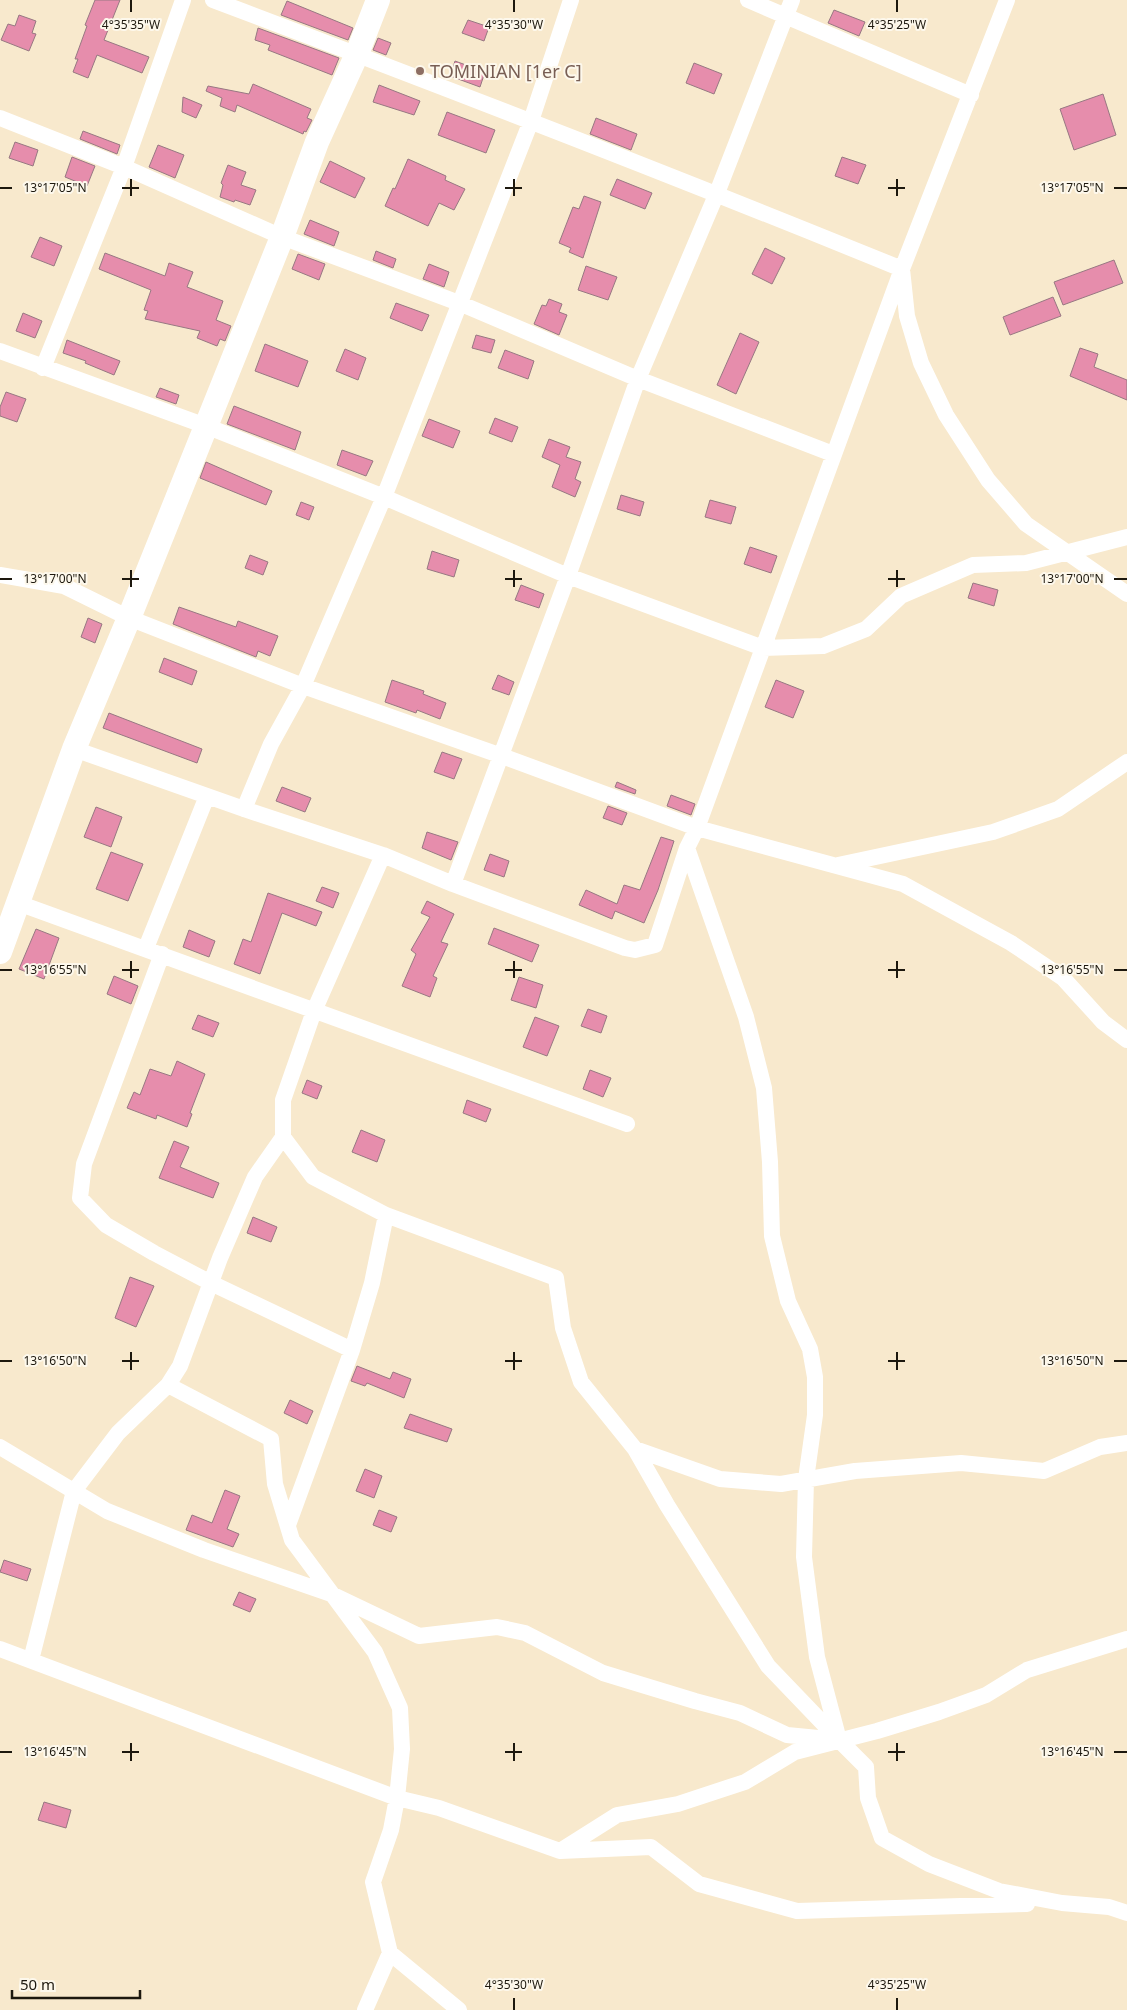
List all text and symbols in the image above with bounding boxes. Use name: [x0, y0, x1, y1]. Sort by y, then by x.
text: 4°35'35"W: [102, 16, 160, 33]
text: 4°35'30"W: [485, 16, 543, 33]
text: 4°35'25"W: [868, 16, 926, 33]
place label: TOMINIAN [1er C]: [430, 59, 582, 83]
marker: TOMINIAN [1er C]: [414, 65, 426, 77]
text: 13°17'05"N: [23, 179, 87, 196]
text: 13°17'05"N: [1040, 179, 1104, 196]
text: 13°17'00"N: [23, 570, 87, 587]
text: 13°17'00"N: [1040, 570, 1104, 587]
text: 13°16'55"N: [23, 961, 87, 978]
text: 13°16'55"N: [1040, 961, 1104, 978]
text: 13°16'50"N: [23, 1352, 87, 1369]
text: 13°16'50"N: [1040, 1352, 1104, 1369]
text: 13°16'45"N: [23, 1743, 87, 1760]
text: 13°16'45"N: [1040, 1743, 1104, 1760]
scale bar: [12, 1968, 140, 2000]
text: 50 m: [20, 1974, 55, 1994]
text: 4°35'30"W: [485, 1976, 543, 1993]
text: 4°35'25"W: [868, 1976, 926, 1993]

